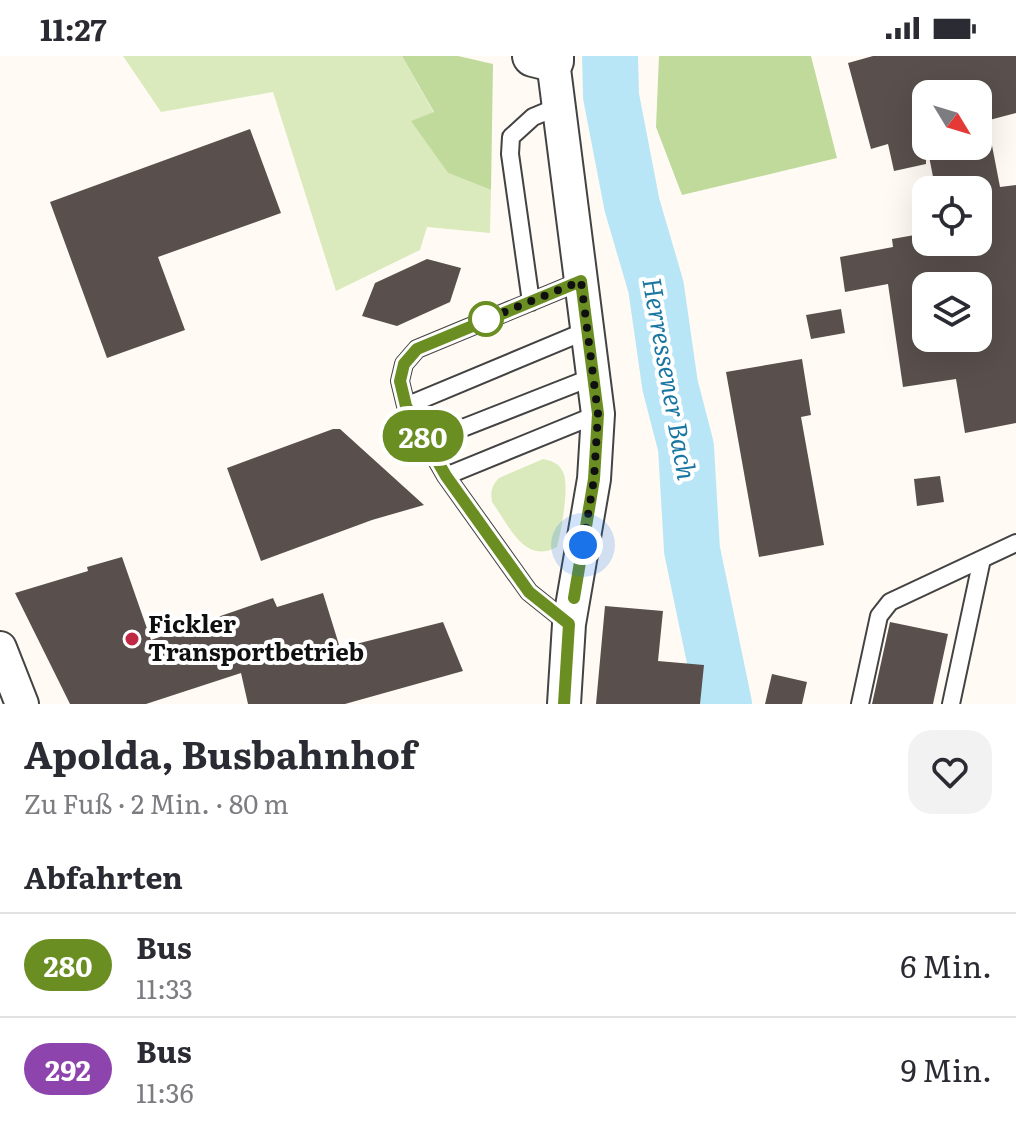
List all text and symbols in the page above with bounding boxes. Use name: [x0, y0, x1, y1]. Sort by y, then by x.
text: 11:27: [40, 6, 107, 50]
north arrow: [912, 80, 992, 160]
map controls: [912, 80, 992, 352]
button: locate: [912, 176, 992, 256]
button: layers: [912, 272, 992, 352]
water label: Herressener Bach: [634, 274, 708, 483]
unlabelled marker: [469, 302, 503, 336]
line badge: 280: [377, 410, 469, 462]
text: 280: [399, 415, 447, 457]
your location: [563, 525, 603, 565]
place label: Fickler Transportbetrieb: [148, 605, 364, 668]
marker: Fickler Transportbetrieb: [123, 630, 141, 648]
text: Apolda, Busbahnhof: [24, 724, 416, 781]
button: heart: [908, 730, 992, 814]
text: Zu Fuß · 2 Min. · 80 m: [24, 783, 289, 822]
text: Abfahrten: [24, 854, 183, 898]
text: Bus: [136, 924, 192, 968]
text: 6 Min.: [900, 943, 992, 987]
text: 280: [44, 944, 92, 986]
text: 11:33: [136, 968, 193, 1007]
text: Bus: [136, 1028, 192, 1072]
text: 9 Min.: [901, 1047, 992, 1091]
text: 292: [45, 1048, 91, 1090]
text: 11:36: [136, 1072, 194, 1111]

